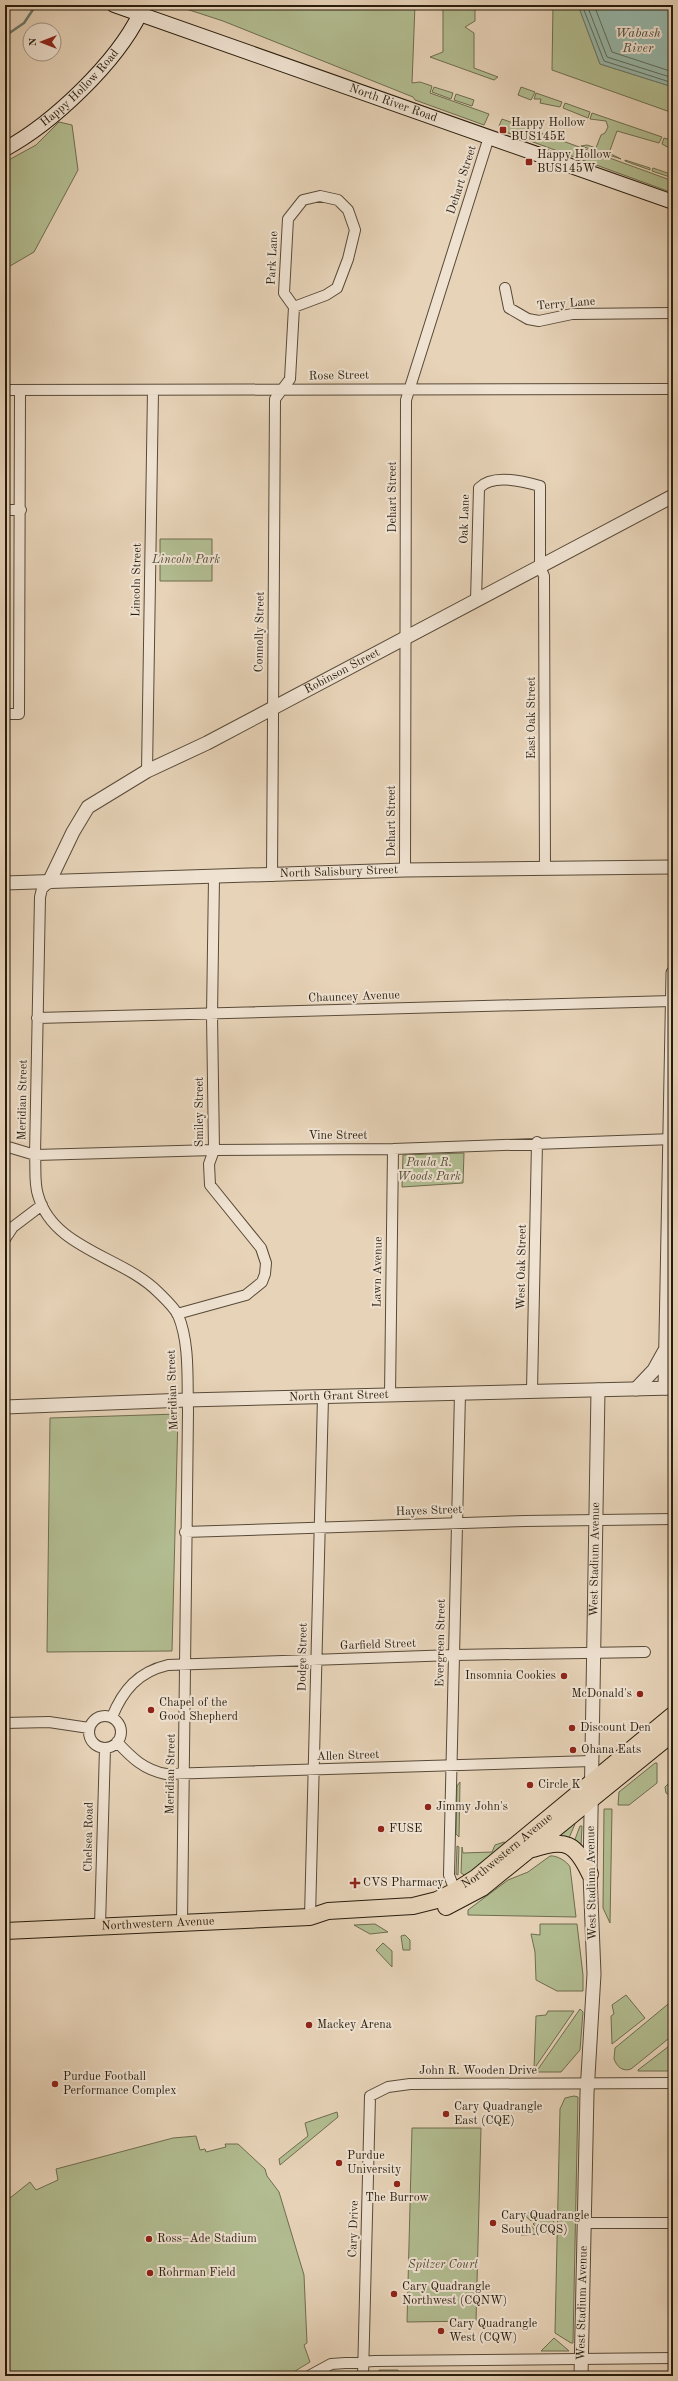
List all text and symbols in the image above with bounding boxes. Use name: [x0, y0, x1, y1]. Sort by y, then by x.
north arrow: [22, 22, 62, 62]
water label: Wabash River: [615, 27, 661, 55]
text: N: [28, 37, 39, 46]
street label: Happy Hollow Road: [38, 47, 121, 129]
street label: North River Road: [348, 82, 439, 124]
place label: Happy Hollow BUS145E: [511, 117, 586, 143]
marker: Happy Hollow BUS145E: [498, 125, 508, 135]
street label: Dehart Street: [445, 144, 479, 216]
place label: Happy Hollow BUS145W: [537, 149, 612, 175]
marker: Happy Hollow BUS145W: [524, 157, 534, 167]
street label: Park Lane: [266, 230, 280, 285]
street label: Terry Lane: [536, 295, 596, 313]
street label: Rose Street: [309, 369, 369, 383]
street label: Dehart Street: [387, 461, 399, 533]
street label: Oak Lane: [458, 493, 472, 544]
street label: Lincoln Street: [130, 543, 144, 617]
park label: Lincoln Park: [151, 554, 220, 566]
street label: Connolly Street: [253, 591, 267, 673]
street label: Robinson Street: [303, 647, 382, 696]
street label: East Oak Street: [526, 677, 538, 759]
street label: Dehart Street: [386, 785, 398, 857]
street label: North Salisbury Street: [279, 864, 398, 880]
street label: Chauncey Avenue: [308, 989, 401, 1005]
street label: Meridian Street: [16, 1059, 30, 1141]
street label: Smiley Street: [194, 1077, 206, 1147]
street label: Vine Street: [308, 1130, 368, 1142]
park label: Paula R. Woods Park: [397, 1157, 461, 1183]
street label: West Oak Street: [515, 1224, 529, 1310]
street label: Lawn Avenue: [371, 1236, 385, 1308]
street label: Meridian Street: [166, 1349, 180, 1431]
street label: North Grant Street: [289, 1389, 389, 1403]
street label: West Stadium Avenue: [588, 1502, 602, 1617]
street label: Hayes Street: [395, 1504, 463, 1518]
street label: Evergreen Street: [434, 1599, 448, 1687]
street label: Dodge Street: [296, 1623, 310, 1691]
street label: Garfield Street: [340, 1638, 416, 1652]
place label: Insomnia Cookies: [465, 1670, 556, 1682]
marker: Insomnia Cookies: [559, 1671, 569, 1681]
place label: McDonald's: [571, 1688, 632, 1700]
marker: McDonald's: [635, 1689, 645, 1699]
place label: Chapel of the Good Shepherd: [159, 1697, 238, 1723]
marker: Chapel of the Good Shepherd: [146, 1705, 156, 1715]
place label: Discount Den: [580, 1722, 651, 1734]
marker: Discount Den: [567, 1723, 577, 1733]
street label: Meridian Street: [164, 1733, 178, 1815]
place label: Ohana Eats: [581, 1744, 641, 1756]
marker: Ohana Eats: [568, 1745, 578, 1755]
street label: Allen Street: [316, 1749, 380, 1763]
place label: Circle K: [538, 1779, 581, 1791]
marker: Circle K: [525, 1780, 535, 1790]
place label: Jimmy John's: [436, 1801, 508, 1813]
street label: Chelsea Road: [82, 1802, 96, 1872]
marker: Jimmy John's: [423, 1802, 433, 1812]
street label: Northwestern Avenue: [460, 1811, 555, 1891]
place label: FUSE: [389, 1823, 422, 1835]
marker: FUSE: [376, 1824, 386, 1834]
street label: West Stadium Avenue: [585, 1825, 599, 1940]
place label: CVS Pharmacy: [363, 1877, 444, 1889]
marker: CVS Pharmacy: [350, 1878, 360, 1888]
street label: Northwestern Avenue: [101, 1915, 215, 1933]
place label: Mackey Arena: [317, 2019, 392, 2031]
marker: Mackey Arena: [304, 2020, 314, 2030]
street label: John R. Wooden Drive: [419, 2065, 538, 2077]
place label: Purdue Football Performance Complex: [63, 2071, 177, 2097]
marker: Purdue Football Performance Complex: [50, 2079, 60, 2089]
place label: Cary Quadrangle East (CQE): [454, 2101, 543, 2127]
marker: Cary Quadrangle East (CQE): [441, 2109, 451, 2119]
place label: Purdue University: [347, 2150, 402, 2176]
marker: Purdue University: [334, 2158, 344, 2168]
marker: The Burrow: [392, 2179, 402, 2189]
place label: The Burrow: [365, 2192, 429, 2204]
street label: Cary Drive: [347, 2200, 361, 2258]
place label: Cary Quadrangle South (CQS): [501, 2210, 590, 2236]
marker: Cary Quadrangle South (CQS): [488, 2218, 498, 2228]
place label: Ross–Ade Stadium: [157, 2233, 257, 2245]
marker: Ross–Ade Stadium: [144, 2234, 154, 2244]
street label: West Stadium Avenue: [575, 2245, 590, 2360]
park label: Spitzer Court: [408, 2259, 478, 2271]
place label: Rohrman Field: [158, 2267, 236, 2279]
marker: Rohrman Field: [145, 2268, 155, 2278]
place label: Cary Quadrangle Northwest (CQNW): [402, 2281, 507, 2307]
marker: Cary Quadrangle Northwest (CQNW): [389, 2289, 399, 2299]
place label: Cary Quadrangle West (CQW): [449, 2318, 538, 2344]
marker: Cary Quadrangle West (CQW): [436, 2326, 446, 2336]

